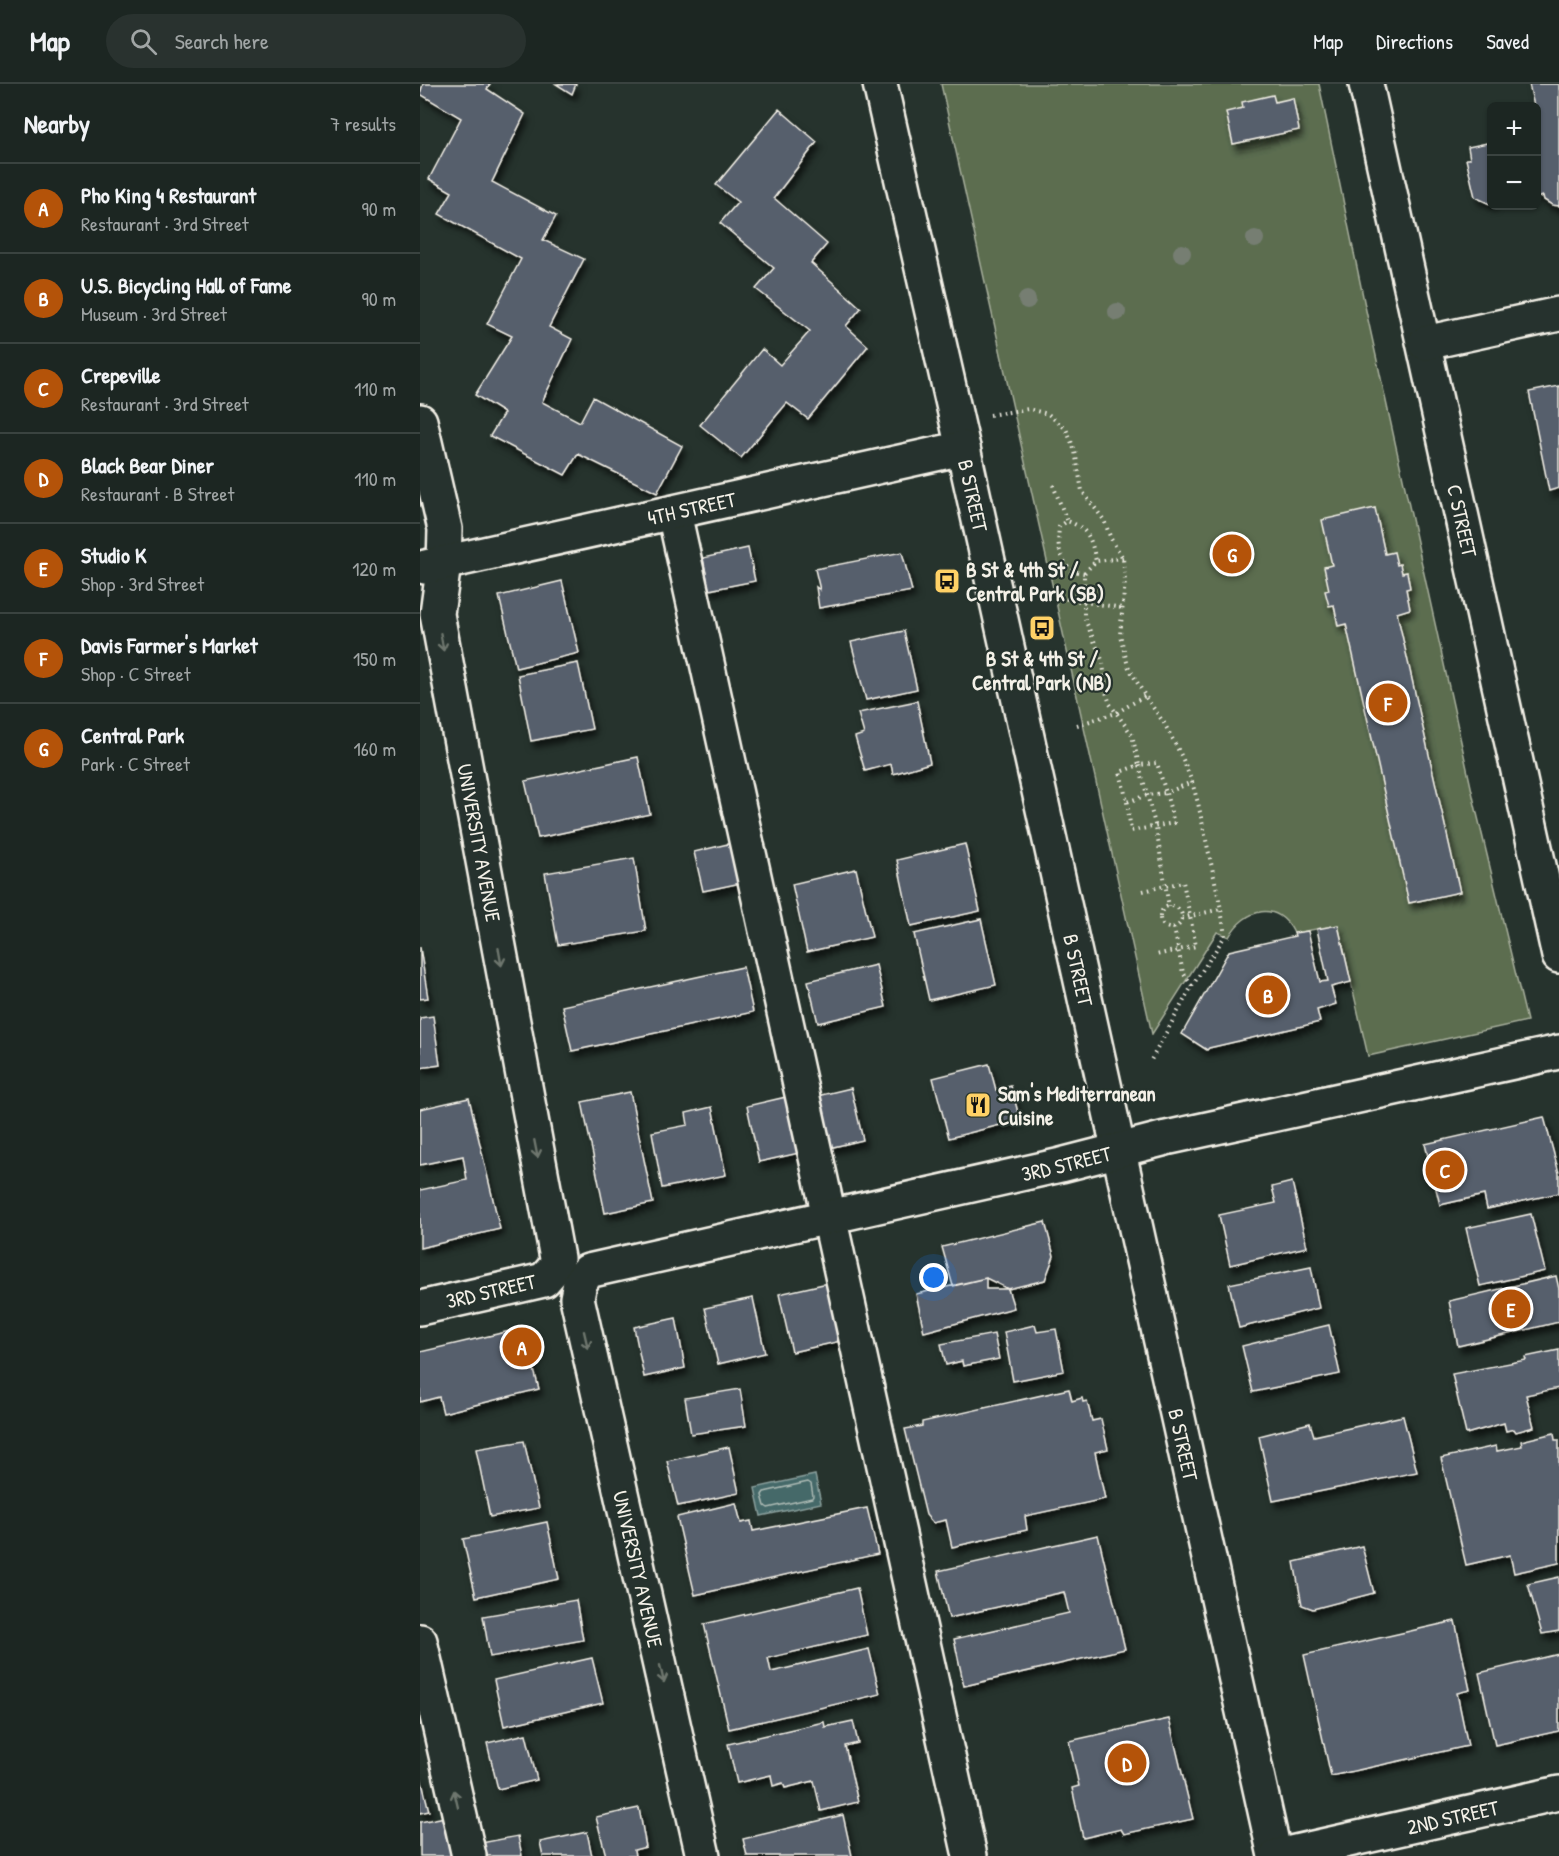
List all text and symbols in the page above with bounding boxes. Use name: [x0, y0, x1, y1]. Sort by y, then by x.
search box: [106, 14, 526, 68]
text: Map: [30, 22, 70, 60]
icon: search: [127, 25, 160, 58]
text: Search here: [175, 26, 269, 56]
text: Map: [1313, 27, 1343, 56]
text: Directions: [1376, 27, 1453, 56]
text: Saved: [1486, 27, 1529, 56]
map controls: [1487, 102, 1541, 210]
button: +: [1487, 102, 1541, 156]
text: Nearby: [24, 106, 90, 141]
text: 7 results: [330, 110, 396, 137]
button: −: [1487, 156, 1541, 210]
text: Pho King 4 Restaurant: [81, 180, 256, 210]
text: A: [39, 195, 48, 222]
text: 90 m: [362, 195, 396, 222]
text: Restaurant · 3rd Street: [81, 210, 249, 237]
text: U.S. Bicycling Hall of Fame: [81, 270, 292, 300]
text: B: [38, 285, 49, 312]
text: 90 m: [362, 285, 396, 312]
text: Museum · 3rd Street: [81, 300, 227, 327]
text: Crepeville: [81, 360, 160, 390]
text: C: [38, 375, 49, 402]
text: 110 m: [354, 375, 396, 402]
text: Restaurant · 3rd Street: [81, 390, 249, 417]
text: Black Bear Diner: [81, 450, 214, 480]
street label: B STREET: [951, 457, 996, 535]
text: D: [39, 465, 48, 492]
text: 110 m: [354, 465, 396, 492]
text: Restaurant · B Street: [81, 480, 234, 507]
street label: C STREET: [1440, 481, 1485, 561]
street label: 4TH STREET: [645, 484, 740, 532]
pin: G: [1212, 532, 1252, 576]
text: Studio K: [81, 540, 146, 570]
text: E: [39, 555, 48, 582]
text: 120 m: [352, 555, 396, 582]
place label: B St & 4th St / Central Park (SB): [966, 555, 1104, 608]
bus stop icon: B St & 4th St / Central Park (SB): [932, 566, 962, 596]
text: Shop · 3rd Street: [81, 570, 204, 597]
bus stop icon: B St & 4th St / Central Park (NB): [1027, 613, 1057, 643]
text: Davis Farmer's Market: [81, 630, 258, 660]
one-way arrow: [437, 631, 448, 651]
place label: B St & 4th St / Central Park (NB): [972, 644, 1112, 697]
text: F: [40, 645, 47, 672]
text: 150 m: [353, 645, 396, 672]
text: Shop · C Street: [81, 660, 191, 687]
pin: F: [1368, 680, 1408, 726]
text: Central Park: [81, 720, 184, 750]
text: G: [39, 735, 48, 762]
text: 160 m: [354, 735, 396, 762]
text: Park · C Street: [81, 750, 190, 777]
street label: UNIVERSITY AVENUE: [451, 761, 509, 924]
street label: B STREET: [1057, 931, 1101, 1010]
one-way arrow: [495, 947, 506, 967]
pin: B: [1248, 972, 1288, 1018]
place label: Sam's Mediterranean Cuisine: [998, 1079, 1156, 1132]
restaurant icon: Sam's Mediterranean Cuisine: [963, 1090, 993, 1120]
street label: 3RD STREET: [1019, 1138, 1115, 1188]
one-way arrow: [531, 1139, 542, 1158]
pin: C: [1426, 1148, 1464, 1192]
your location: [919, 1263, 948, 1292]
street label: 3RD STREET: [443, 1266, 540, 1315]
pin: E: [1492, 1286, 1530, 1332]
pin: A: [502, 1324, 542, 1370]
one-way arrow: [581, 1330, 592, 1349]
street label: B STREET: [1162, 1406, 1206, 1484]
street label: UNIVERSITY AVENUE: [606, 1488, 670, 1650]
one-way arrow: [656, 1664, 668, 1683]
pin: D: [1108, 1740, 1146, 1786]
one-way arrow: [449, 1790, 461, 1809]
street label: 2ND STREET: [1404, 1792, 1502, 1841]

